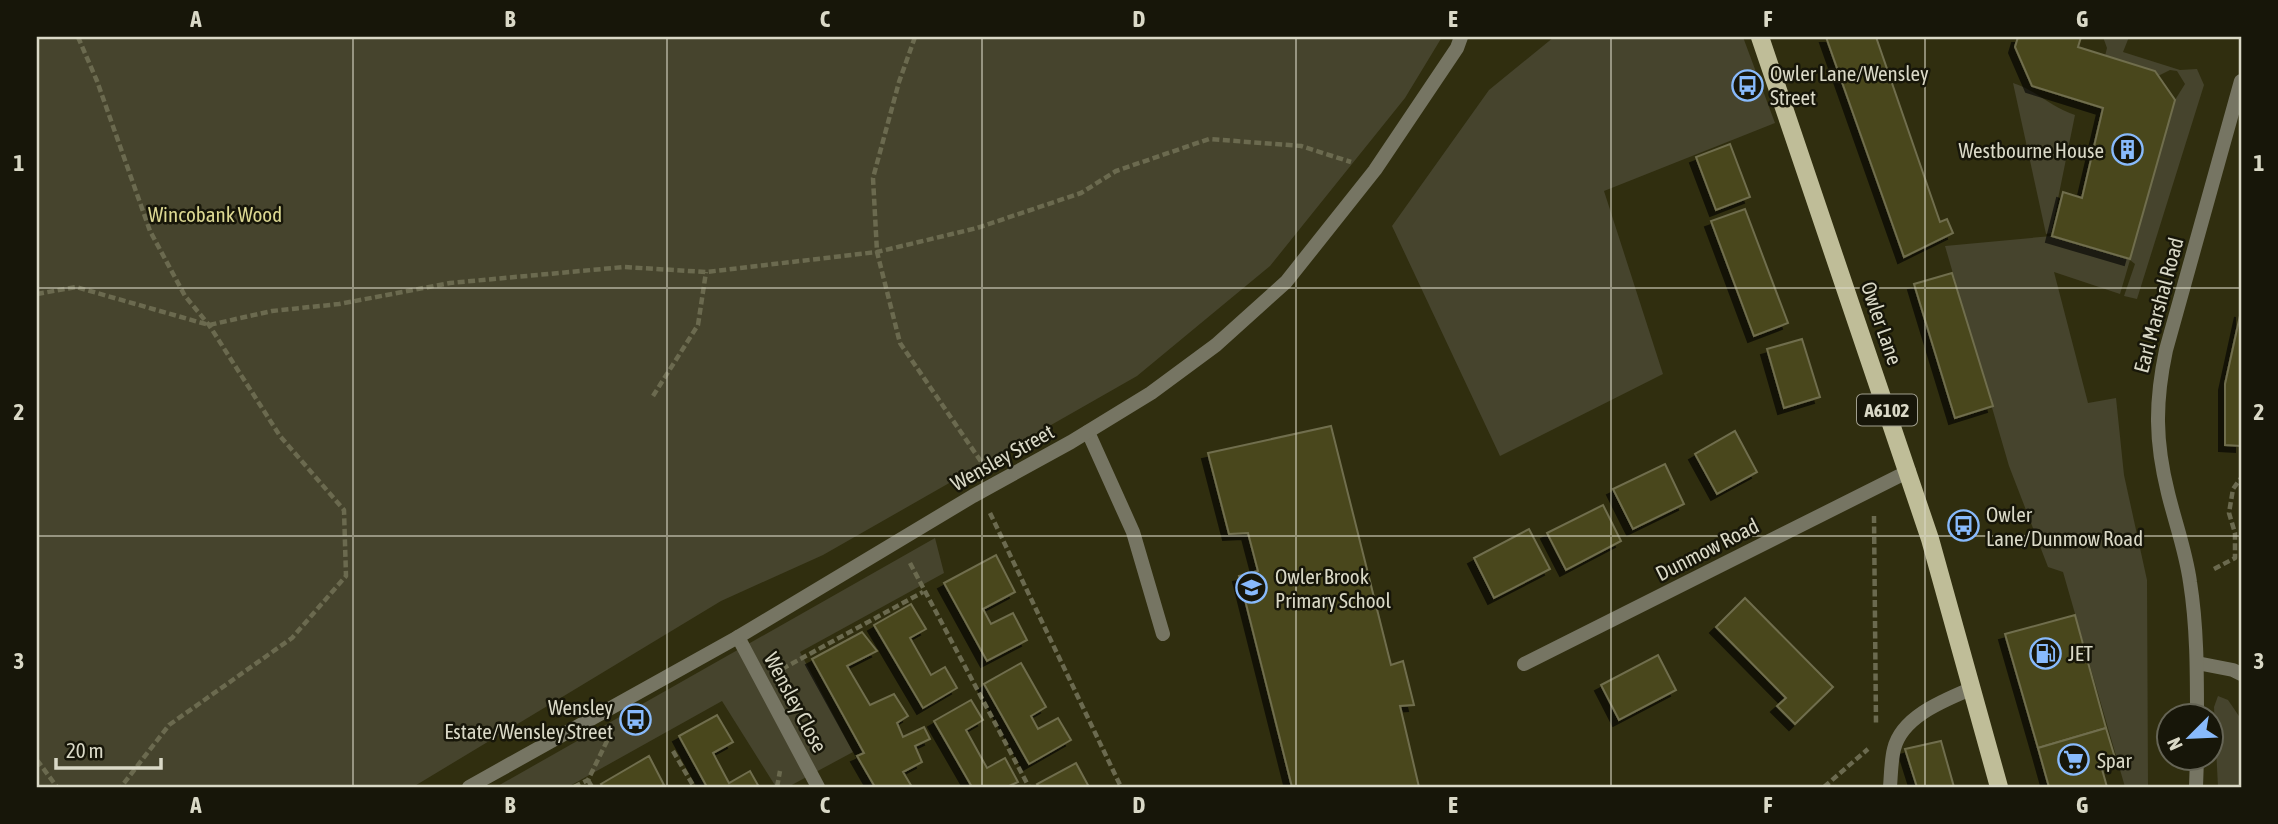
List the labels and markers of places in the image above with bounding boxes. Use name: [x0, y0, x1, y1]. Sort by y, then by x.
place label: Owler Lane/Wensley Street: [1770, 61, 1929, 109]
bus stop icon: Owler Lane/Wensley Street: [1730, 68, 1764, 102]
building icon: Westbourne House: [2110, 133, 2144, 167]
place label: Westbourne House: [1958, 138, 2104, 162]
place label: Owler Lane/Dunmow Road: [1986, 502, 2143, 550]
bus stop icon: Owler Lane/Dunmow Road: [1946, 509, 1980, 543]
place label: Owler Brook Primary School: [1275, 564, 1391, 612]
school or university icon: Owler Brook Primary School: [1235, 571, 1269, 605]
fuel station icon: JET: [2028, 636, 2062, 670]
place label: JET: [2068, 641, 2093, 665]
place label: Wensley Estate/Wensley Street: [444, 695, 613, 743]
bus stop icon: Wensley Estate/Wensley Street: [619, 702, 653, 736]
supermarket icon: Spar: [2057, 743, 2091, 777]
place label: Spar: [2097, 748, 2133, 772]

